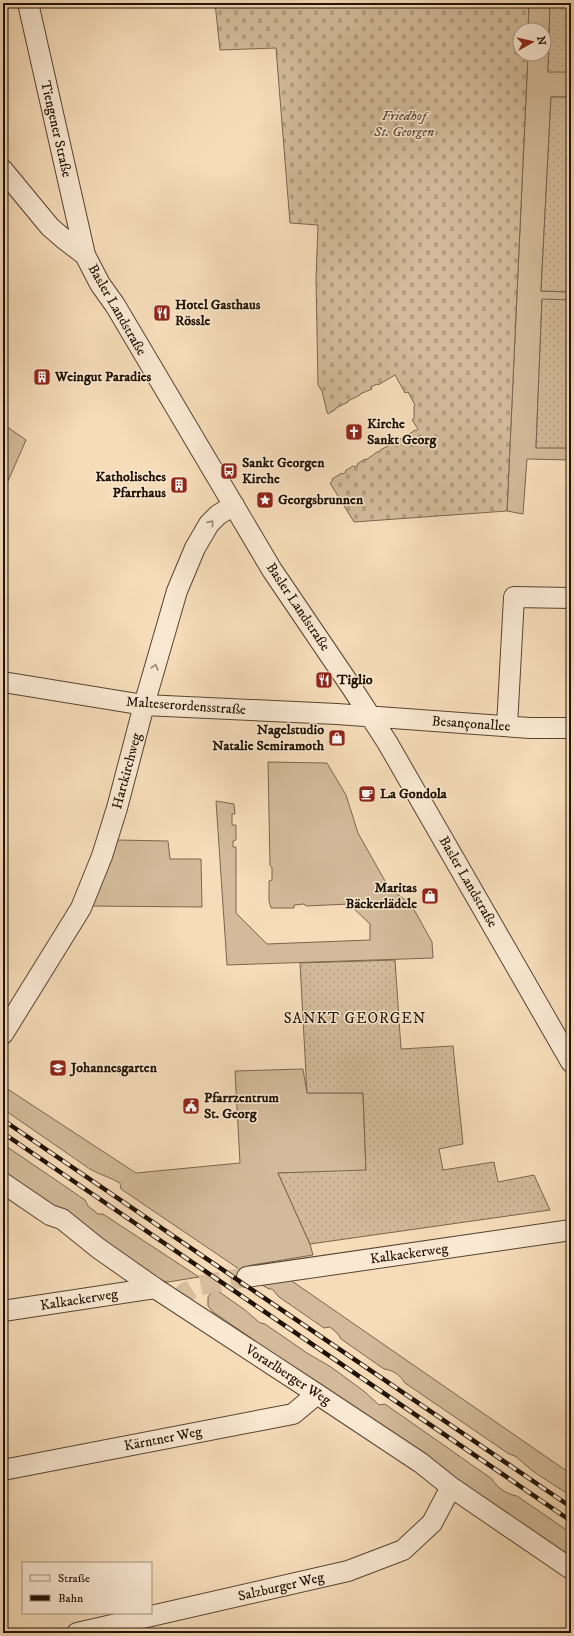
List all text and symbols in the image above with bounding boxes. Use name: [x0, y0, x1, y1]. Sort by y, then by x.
north arrow: [512, 22, 552, 62]
text: N: [533, 35, 548, 46]
street label: Tiengener Straße: [36, 79, 76, 179]
park label: Friedhof St. Georgen: [373, 107, 434, 141]
street label: Basler Landstraße: [84, 261, 151, 359]
place label: Hotel Gasthaus Rössle: [175, 296, 261, 330]
restaurant icon: Hotel Gasthaus Rössle: [152, 303, 172, 323]
building icon: Weingut Paradies: [32, 367, 52, 387]
place label: Weingut Paradies: [54, 368, 152, 386]
place label: Kirche Sankt Georg: [367, 415, 438, 449]
church icon: Kirche Sankt Georg: [344, 422, 364, 442]
place label: Sankt Georgen Kirche: [242, 454, 325, 488]
bus stop icon: Sankt Georgen Kirche: [219, 461, 239, 481]
place label: Katholisches Pfarrhaus: [95, 468, 166, 502]
building icon: Katholisches Pfarrhaus: [169, 475, 189, 495]
place icon: Georgsbrunnen: [255, 490, 275, 510]
place label: Georgsbrunnen: [278, 491, 364, 509]
one-way arrow: [206, 521, 213, 528]
street label: Basler Landstraße: [262, 559, 334, 655]
one-way arrow: [150, 664, 159, 671]
restaurant icon: Tiglio: [314, 670, 334, 690]
place label: Tiglio: [336, 671, 373, 689]
street label: Malteserordensstraße: [125, 693, 247, 719]
street label: Besançonallee: [431, 712, 511, 736]
place label: Nagelstudio Natalie Semiramoth: [212, 721, 325, 755]
shop icon: Nagelstudio Natalie Semiramoth: [327, 728, 347, 748]
street label: Hartkirchweg: [108, 731, 146, 811]
cafe icon: La Gondola: [357, 784, 377, 804]
place label: La Gondola: [380, 785, 448, 803]
street label: Basler Landstraße: [435, 833, 502, 931]
place label: Maritas Bäckerlädele: [346, 879, 417, 913]
shop icon: Maritas Bäckerlädele: [420, 886, 440, 906]
district label: SANKT GEORGEN: [284, 1009, 426, 1028]
school or university icon: Johannesgarten: [48, 1058, 68, 1078]
place label: Johannesgarten: [69, 1059, 158, 1077]
place label: Pfarrzentrum St. Georg: [204, 1089, 280, 1123]
public building icon: Pfarrzentrum St. Georg: [181, 1096, 201, 1116]
street label: Kalkackerweg: [369, 1240, 449, 1268]
street label: Kalkackerweg: [39, 1285, 119, 1315]
street label: Vorarlberger Weg: [241, 1340, 334, 1409]
street label: Kärntner Weg: [123, 1423, 204, 1455]
legend: [22, 1562, 152, 1614]
street label: Salzburger Weg: [236, 1568, 326, 1606]
text: Straße: [58, 1571, 90, 1586]
text: Bahn: [58, 1591, 84, 1606]

